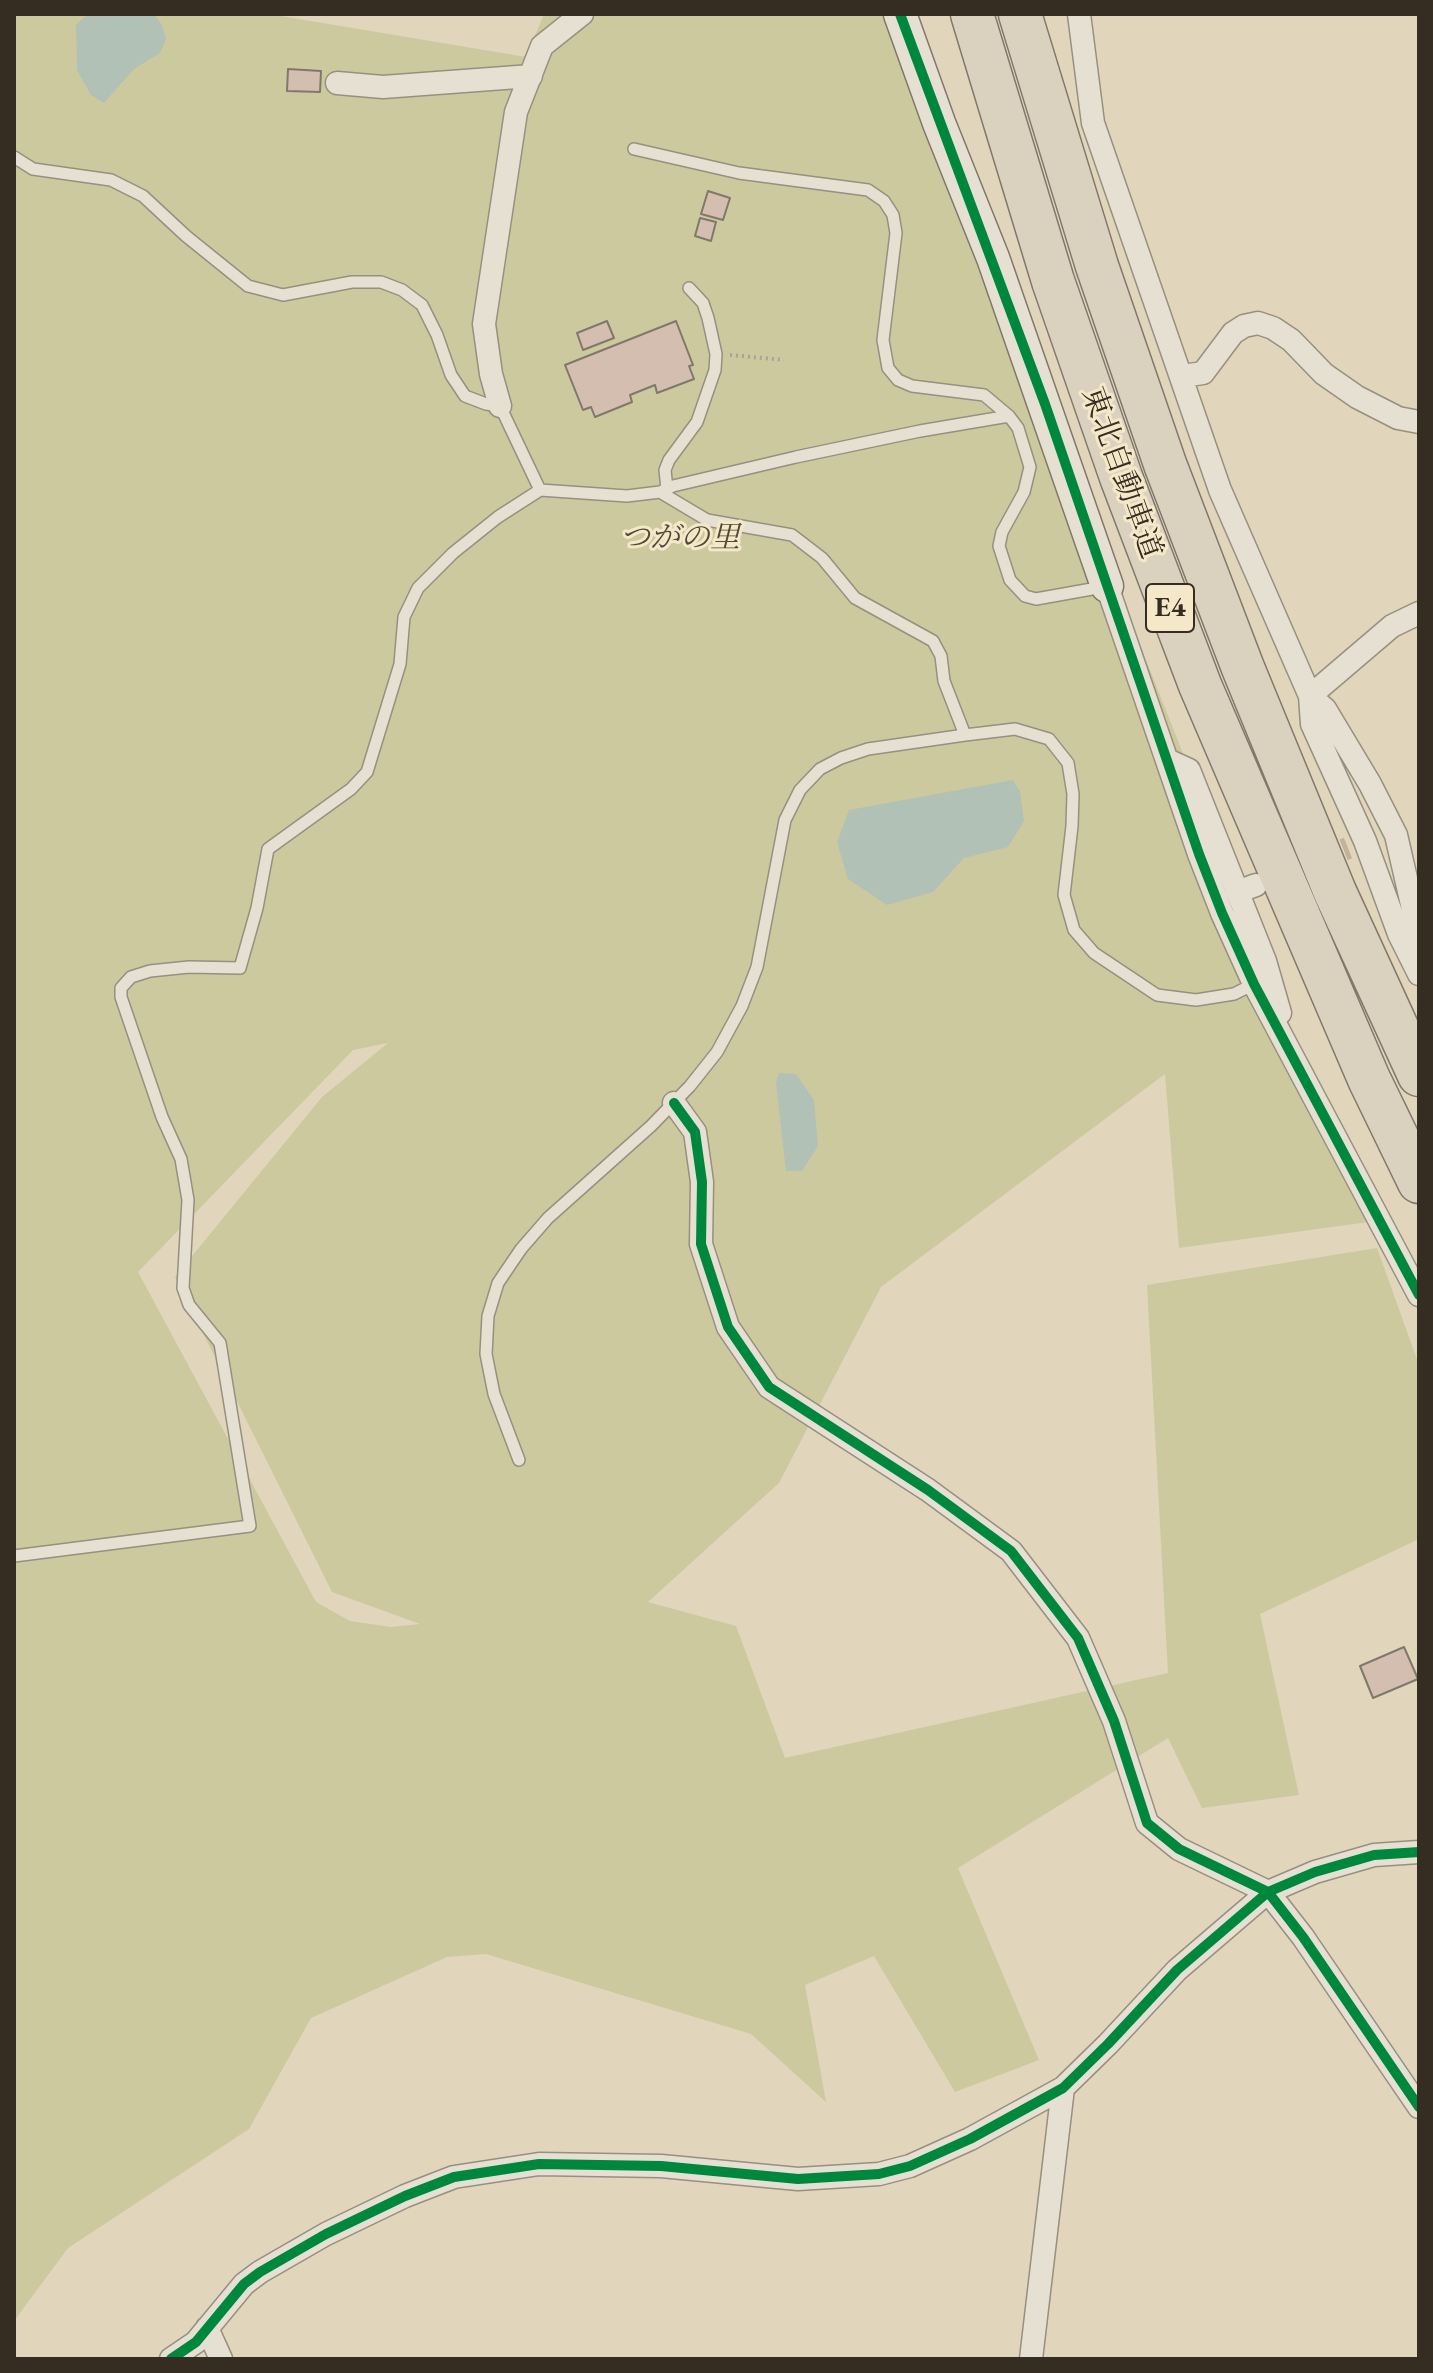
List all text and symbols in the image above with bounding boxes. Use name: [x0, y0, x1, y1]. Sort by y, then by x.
street label: 東北自動車道: [1073, 382, 1169, 564]
park label: つがの里: [620, 521, 740, 557]
road number: E4: [1146, 584, 1194, 632]

